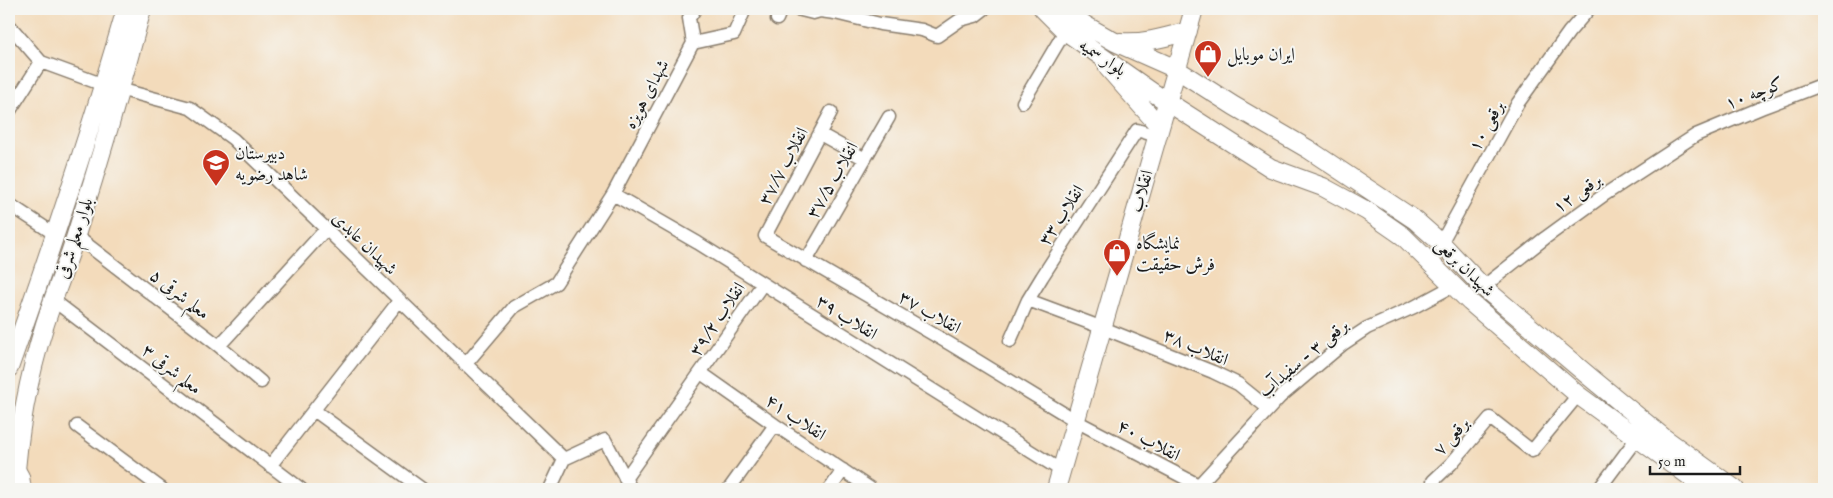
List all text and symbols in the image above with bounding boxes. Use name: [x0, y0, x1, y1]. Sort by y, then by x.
street label: بلوار سمیه: [1074, 34, 1130, 82]
shop icon: ایران موبایل: [1193, 39, 1223, 78]
place label: ایران موبایل: [1227, 44, 1295, 67]
street label: شهدای هویزه: [619, 56, 675, 133]
street label: کوچه ۱۰: [1722, 73, 1787, 116]
street label: برقعی ۱۰: [1464, 97, 1511, 156]
street label: انقلاب ۳۷/۷: [754, 124, 814, 210]
street label: انقلاب ۳۷/۵: [802, 138, 865, 223]
place label: دبیرستان شاهد رضویه: [235, 143, 308, 187]
school or university icon: دبیرستان شاهد رضویه: [201, 148, 231, 187]
street label: انقلاب: [1125, 167, 1159, 215]
street label: برقعی ۱۲: [1549, 169, 1607, 219]
street label: انقلاب ۳۳: [1034, 181, 1091, 251]
street label: بلوار معلم شرقی: [52, 195, 104, 283]
street label: شهیدان عابدی: [326, 207, 401, 281]
place label: نمایشگاه فرش حقیقت: [1136, 231, 1215, 277]
street label: شهیدان برقعی: [1429, 234, 1499, 302]
shop icon: نمایشگاه فرش حقیقت: [1102, 238, 1132, 277]
street label: معلم شرقی ۵: [141, 265, 214, 330]
street label: انقلاب ۳۹/۲: [685, 278, 752, 361]
street label: انقلاب ۳۷: [894, 286, 965, 340]
street label: انقلاب ۳۹: [811, 290, 881, 346]
street label: برقعی ۳ - سفیدآب: [1254, 315, 1354, 404]
street label: انقلاب ۳۸: [1160, 324, 1231, 372]
street label: معلم شرقی ۳: [133, 340, 206, 405]
street label: انقلاب ۴۱: [760, 390, 830, 447]
street label: برقعی ۷: [1429, 413, 1475, 461]
street label: انقلاب ۴۰: [1113, 415, 1184, 468]
scale bar: [1650, 443, 1740, 475]
text: 50 m: [1658, 452, 1686, 471]

